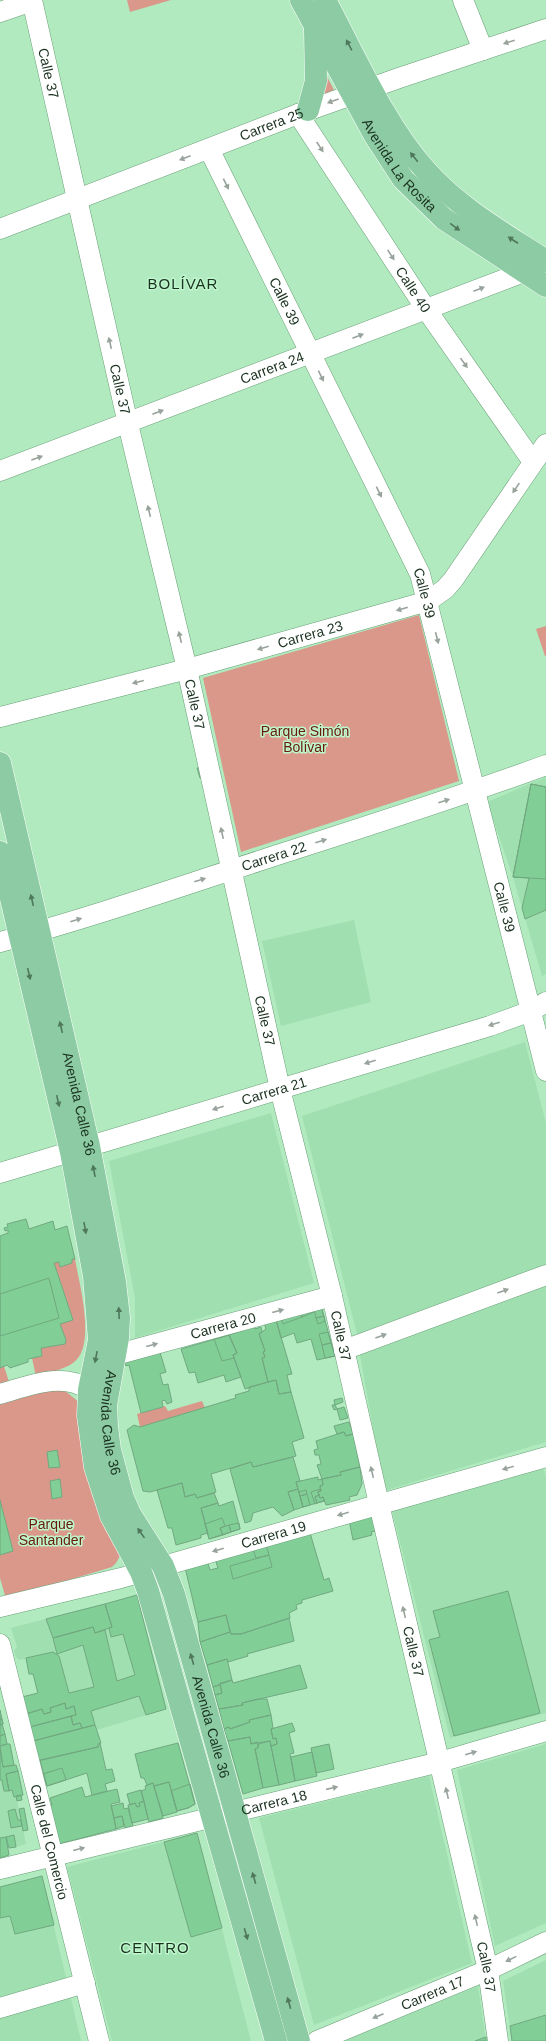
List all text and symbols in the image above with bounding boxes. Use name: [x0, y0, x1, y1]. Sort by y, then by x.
one-way arrow: [346, 39, 352, 51]
one-way arrow: [503, 39, 515, 45]
street label: Calle 37: [35, 46, 62, 100]
one-way arrow: [326, 99, 338, 105]
street label: Carrera 25: [237, 105, 306, 144]
street label: Avenida La Rosita: [359, 116, 440, 215]
one-way arrow: [316, 141, 324, 152]
one-way arrow: [409, 152, 418, 163]
one-way arrow: [179, 156, 191, 162]
one-way arrow: [223, 178, 229, 190]
one-way arrow: [450, 223, 460, 231]
one-way arrow: [508, 236, 518, 244]
one-way arrow: [387, 250, 395, 261]
street label: Calle 40: [392, 264, 434, 316]
district label: BOLÍVAR: [148, 275, 218, 292]
street label: Calle 39: [266, 275, 303, 328]
one-way arrow: [474, 285, 486, 291]
one-way arrow: [353, 332, 365, 338]
one-way arrow: [107, 337, 113, 349]
street label: Carrera 24: [238, 348, 306, 387]
one-way arrow: [460, 358, 468, 368]
street label: Calle 37: [107, 362, 134, 416]
one-way arrow: [318, 370, 325, 381]
one-way arrow: [153, 409, 165, 415]
one-way arrow: [31, 454, 43, 460]
one-way arrow: [512, 483, 520, 493]
one-way arrow: [376, 486, 382, 498]
one-way arrow: [146, 505, 152, 517]
street label: Calle 39: [410, 565, 439, 620]
one-way arrow: [395, 606, 407, 612]
street label: Carrera 23: [276, 617, 345, 651]
one-way arrow: [176, 631, 182, 643]
one-way arrow: [434, 632, 440, 644]
one-way arrow: [257, 645, 269, 651]
street label: Calle 37: [181, 678, 208, 731]
one-way arrow: [131, 679, 143, 685]
park label: Parque Simón Bolívar: [261, 723, 349, 755]
one-way arrow: [439, 798, 451, 804]
one-way arrow: [219, 826, 225, 839]
street label: Carrera 22: [239, 838, 308, 874]
one-way arrow: [315, 838, 327, 844]
one-way arrow: [195, 877, 207, 883]
street label: Calle 39: [490, 880, 519, 934]
one-way arrow: [28, 894, 34, 906]
one-way arrow: [71, 916, 83, 922]
one-way arrow: [26, 968, 32, 981]
street label: Calle 37: [252, 994, 278, 1048]
one-way arrow: [58, 1020, 64, 1033]
one-way arrow: [488, 1021, 500, 1027]
street label: Avenida Calle 36: [59, 1051, 99, 1157]
one-way arrow: [363, 1059, 375, 1065]
street label: Carrera 21: [240, 1073, 309, 1108]
one-way arrow: [56, 1095, 62, 1107]
one-way arrow: [212, 1105, 224, 1111]
one-way arrow: [91, 1165, 97, 1177]
one-way arrow: [82, 1222, 88, 1234]
one-way arrow: [497, 1287, 509, 1293]
one-way arrow: [115, 1307, 122, 1319]
one-way arrow: [272, 1308, 284, 1314]
street label: Carrera 20: [189, 1309, 258, 1342]
street label: Calle 37: [327, 1309, 354, 1363]
one-way arrow: [375, 1333, 387, 1339]
one-way arrow: [147, 1342, 159, 1348]
one-way arrow: [93, 1351, 99, 1363]
street label: Avenida Calle 36: [98, 1369, 124, 1477]
one-way arrow: [502, 1465, 514, 1471]
one-way arrow: [368, 1466, 374, 1478]
one-way arrow: [337, 1512, 349, 1518]
park label: Parque Santander: [19, 1516, 84, 1548]
street label: Carrera 19: [239, 1518, 308, 1551]
one-way arrow: [138, 1527, 145, 1539]
one-way arrow: [212, 1547, 224, 1553]
one-way arrow: [401, 1606, 407, 1619]
street label: Calle 37: [400, 1625, 427, 1679]
one-way arrow: [189, 1653, 195, 1665]
street label: Avenida Calle 36: [189, 1674, 233, 1780]
one-way arrow: [466, 1750, 478, 1756]
street label: Calle del Comercio: [27, 1783, 72, 1902]
one-way arrow: [326, 1784, 338, 1790]
street label: Carrera 18: [240, 1787, 309, 1818]
one-way arrow: [443, 1787, 449, 1800]
one-way arrow: [72, 1846, 85, 1852]
one-way arrow: [251, 1872, 257, 1884]
one-way arrow: [473, 1914, 479, 1926]
one-way arrow: [243, 1928, 249, 1941]
district label: CENTRO: [120, 1939, 190, 1956]
street label: Calle 37: [474, 1940, 499, 1994]
one-way arrow: [505, 1956, 517, 1962]
street label: Carrera 17: [398, 1973, 467, 2013]
one-way arrow: [286, 1997, 292, 2009]
one-way arrow: [372, 2013, 384, 2019]

